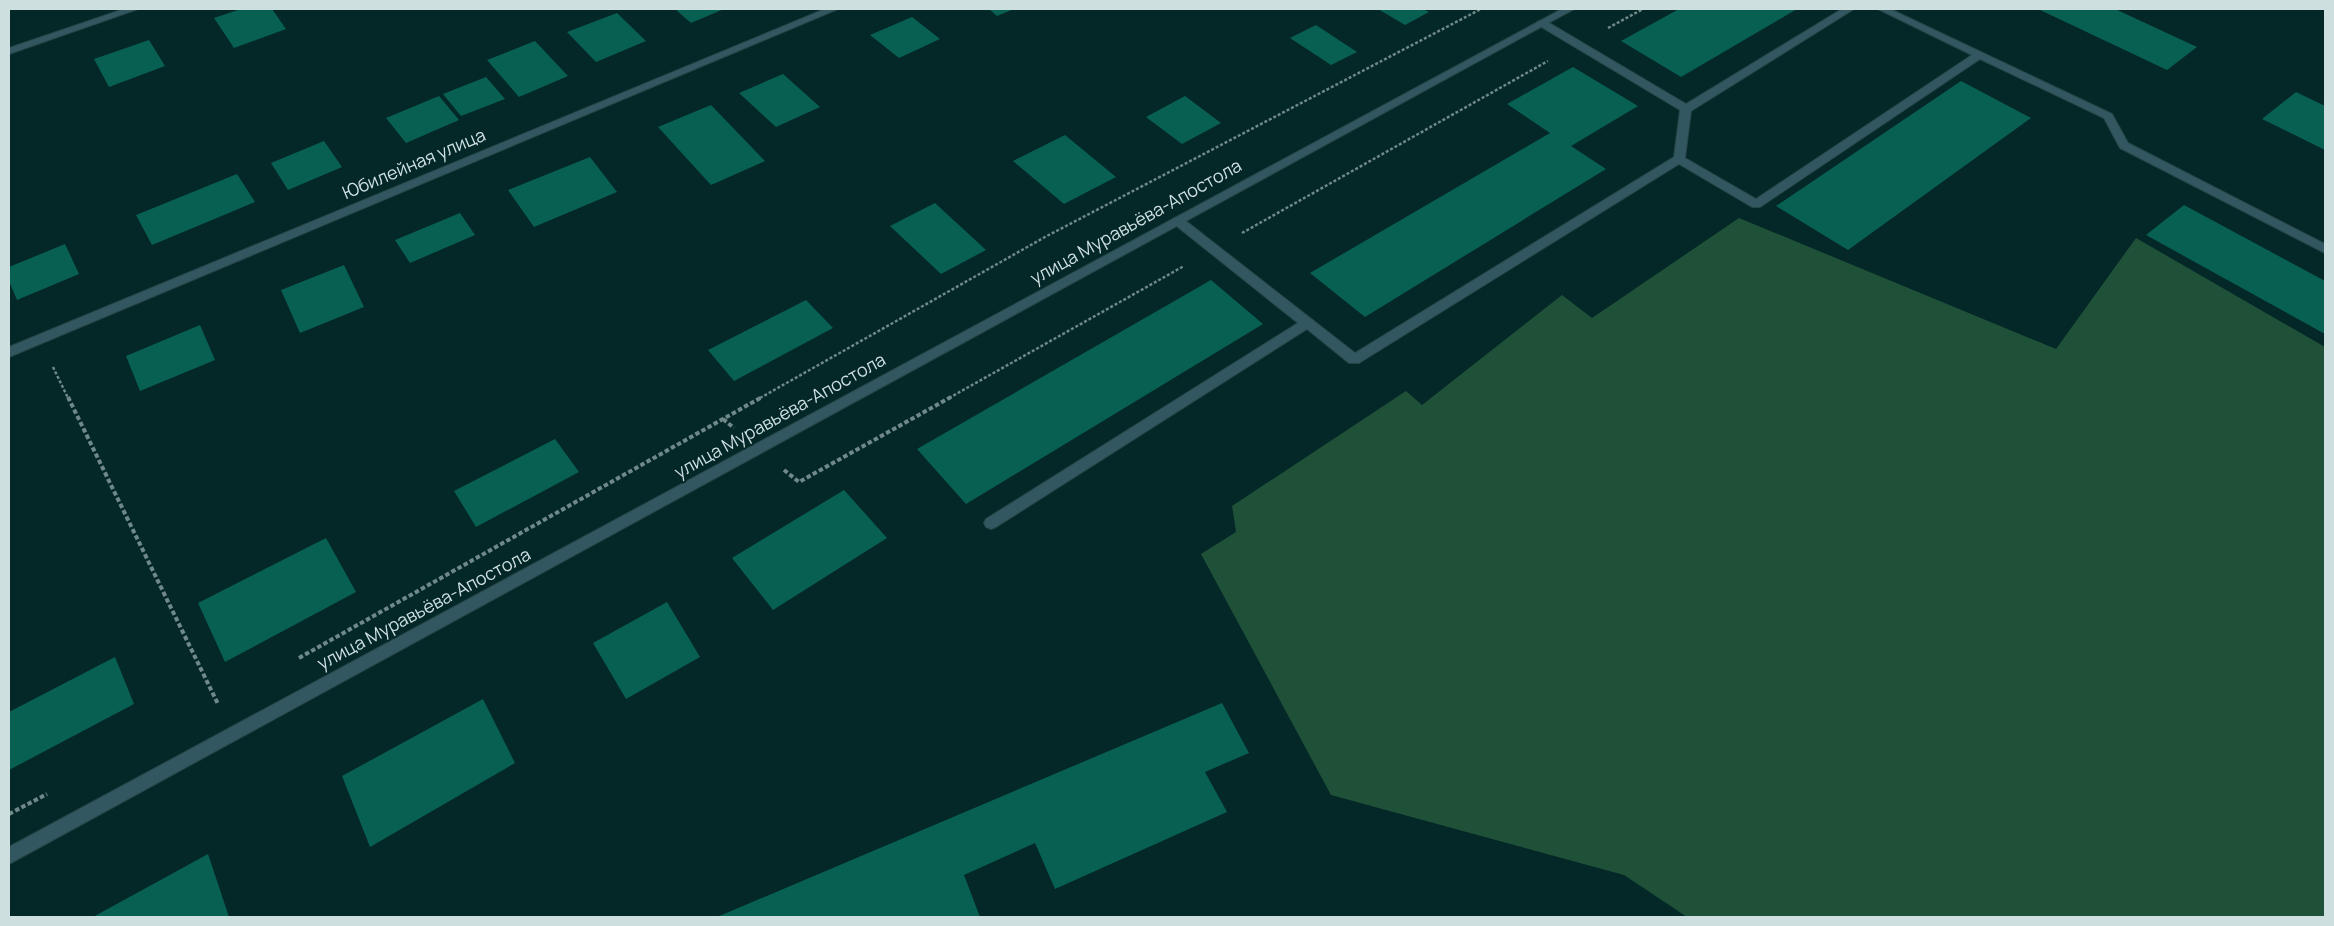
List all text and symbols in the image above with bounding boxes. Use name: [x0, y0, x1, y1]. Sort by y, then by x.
street label: Юбилейная улица: [338, 122, 489, 204]
street label: улица Муравьёва-Апостола: [1025, 153, 1246, 289]
street label: улица Муравьёва-Апостола: [669, 347, 890, 483]
street label: улица Муравьёва-Апостола: [313, 542, 534, 675]

